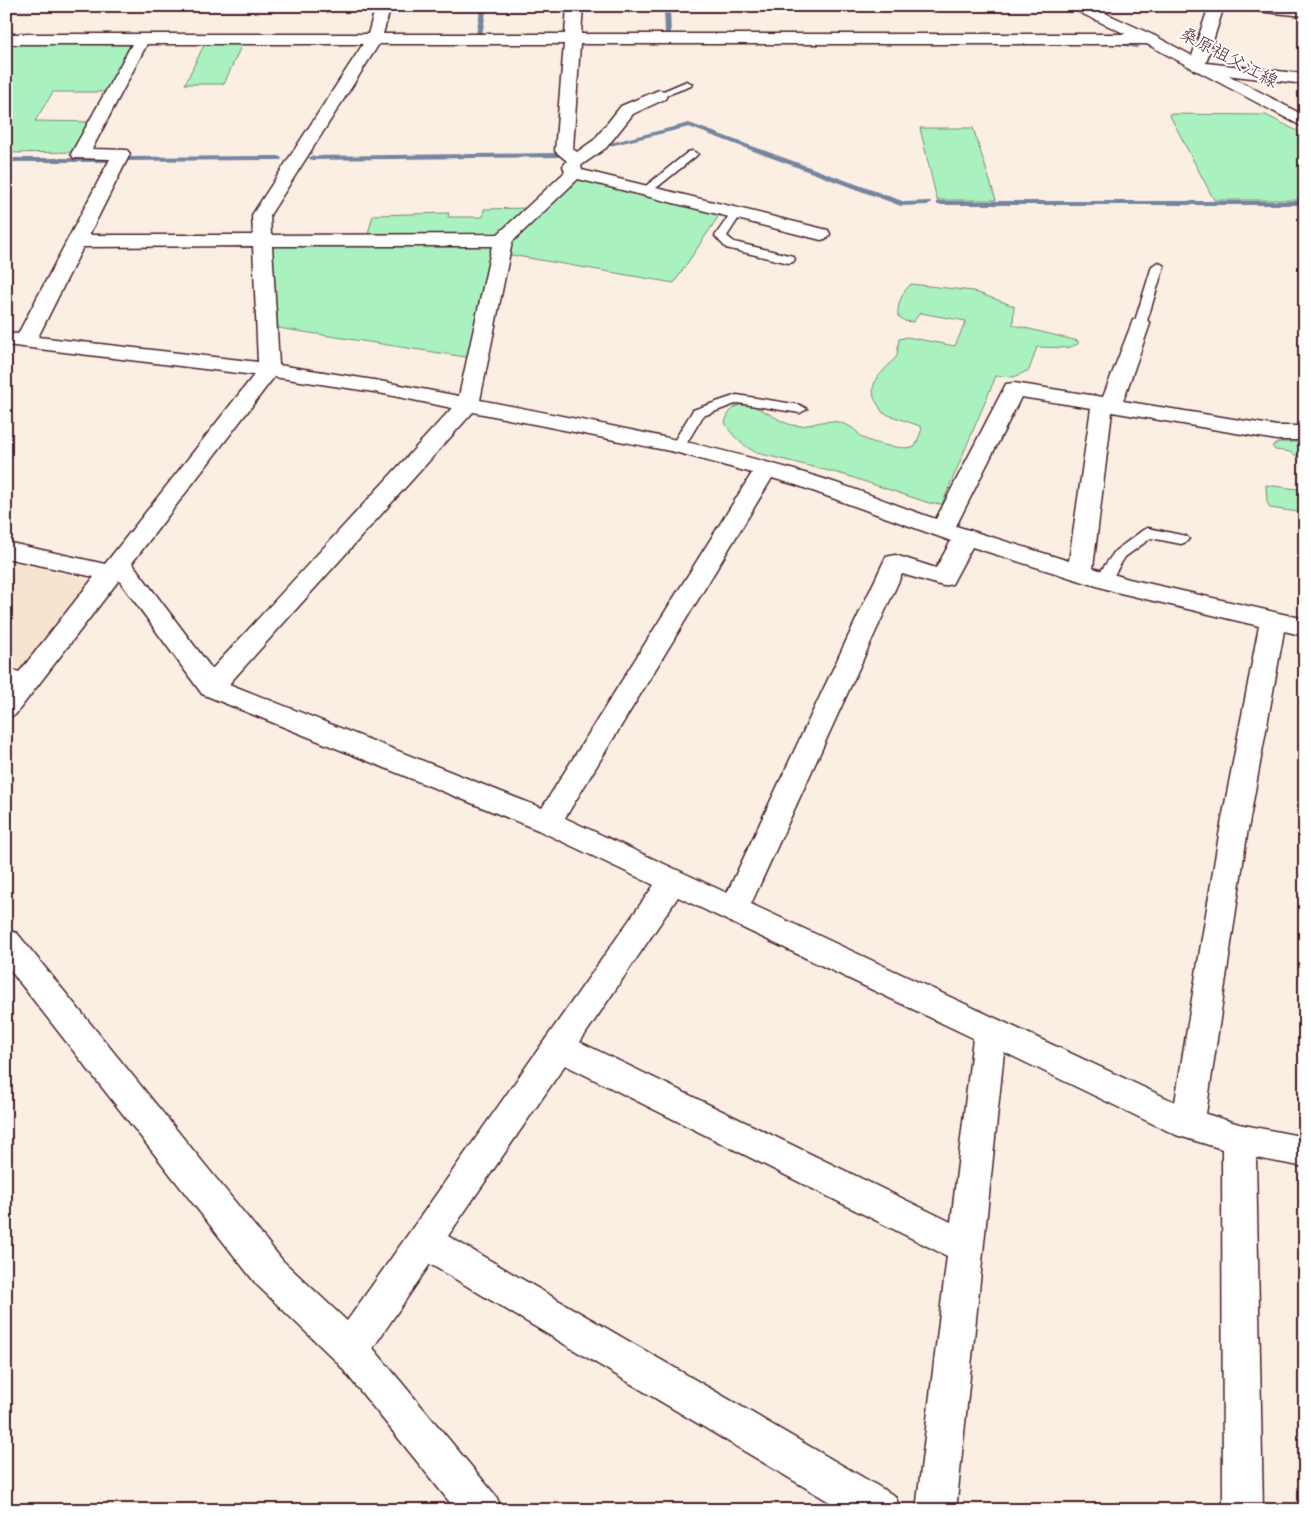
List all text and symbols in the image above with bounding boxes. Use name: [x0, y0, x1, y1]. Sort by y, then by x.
street label: 桑原祖父江線: [1174, 22, 1282, 96]

